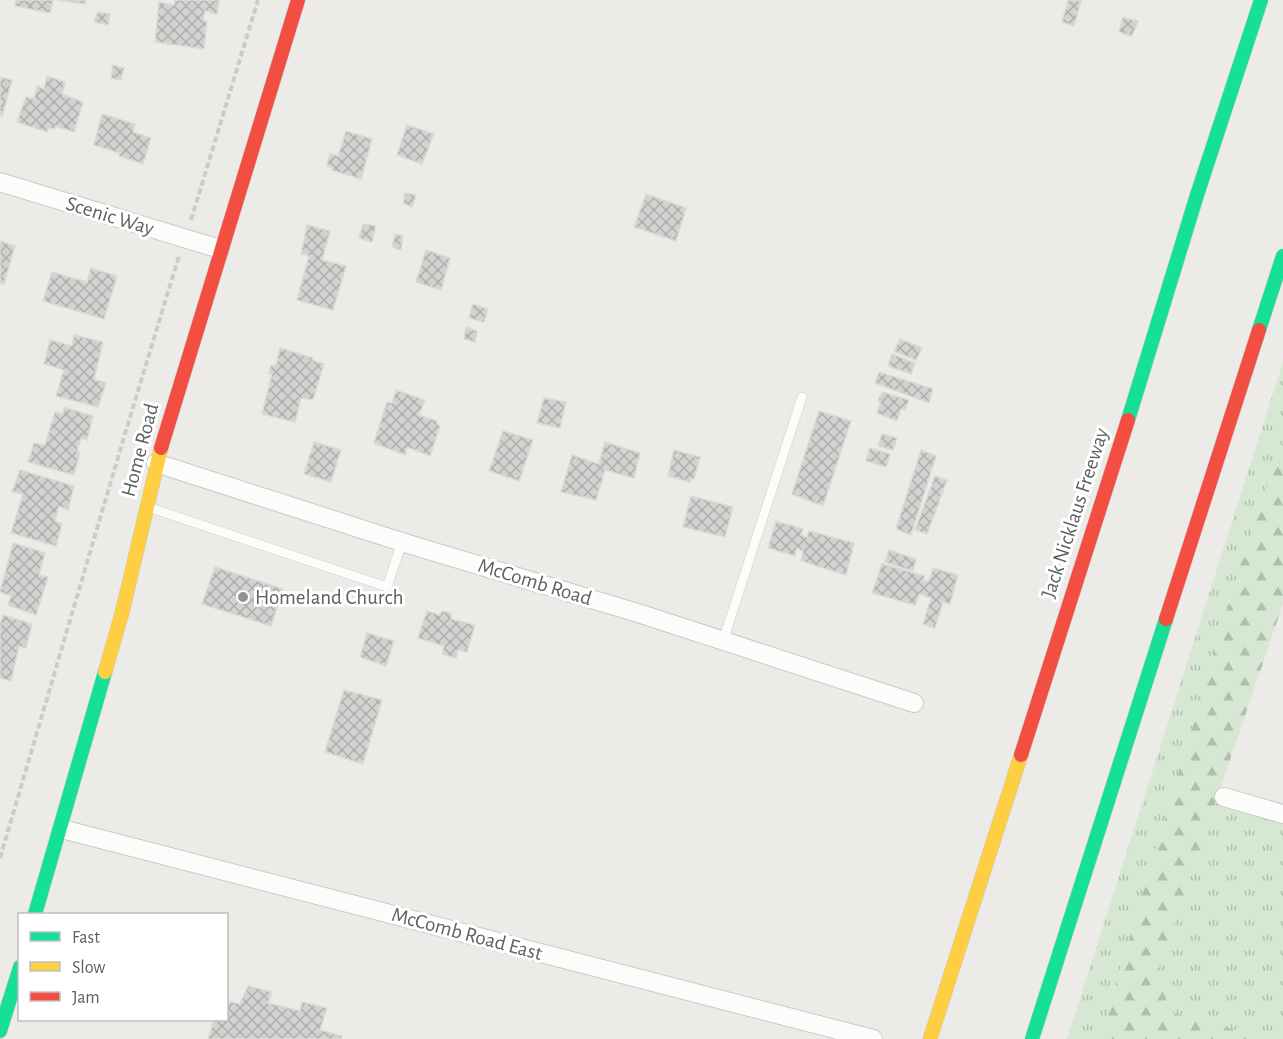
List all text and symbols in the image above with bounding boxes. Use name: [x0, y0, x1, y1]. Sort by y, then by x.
street label: Scenic Way: [64, 193, 156, 239]
street label: Home Road: [117, 401, 163, 499]
street label: Jack Nicklaus Freeway: [1038, 425, 1112, 601]
street label: McComb Road: [476, 555, 594, 609]
place label: Homeland Church: [255, 587, 404, 608]
marker: Homeland Church: [236, 590, 250, 604]
street label: McComb Road East: [389, 904, 545, 964]
legend: [18, 913, 228, 1021]
text: Fast: [72, 929, 100, 947]
text: Slow: [72, 959, 105, 977]
text: Jam: [72, 989, 100, 1007]

